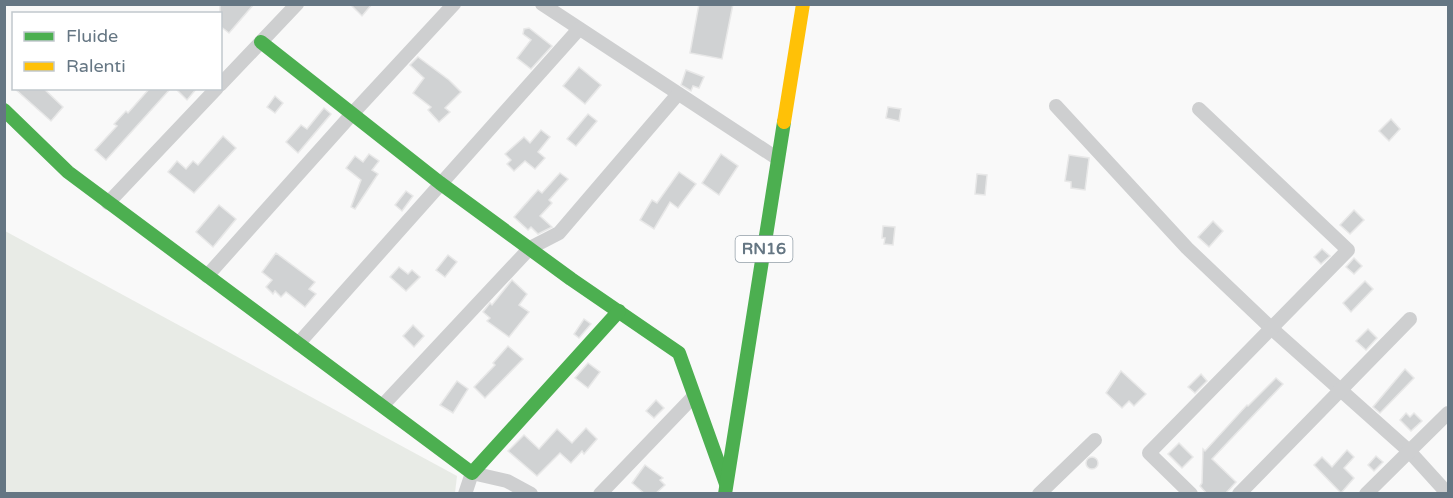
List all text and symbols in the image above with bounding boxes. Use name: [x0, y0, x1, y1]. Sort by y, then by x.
legend: [12, 12, 222, 90]
text: Fluide: [66, 25, 118, 47]
text: Ralenti: [66, 55, 126, 77]
road number: RN16: [736, 236, 792, 262]

